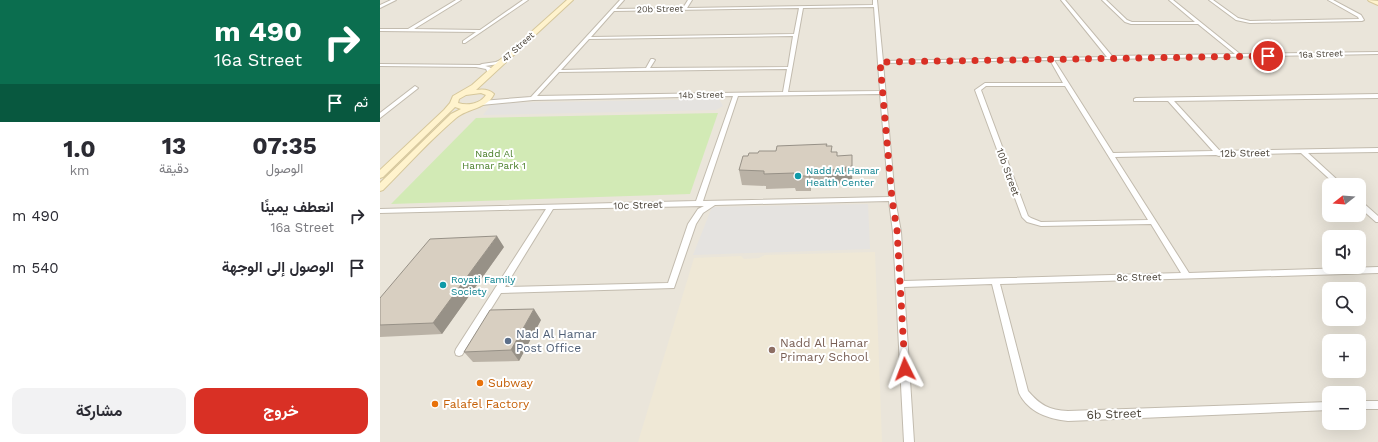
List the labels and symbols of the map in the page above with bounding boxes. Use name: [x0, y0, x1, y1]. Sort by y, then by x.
street label: 20b Street: [637, 4, 684, 14]
street label: 47 Street: [500, 30, 536, 64]
pin: [1251, 39, 1285, 73]
street label: 16a Street: [1299, 48, 1343, 60]
street label: 14b Street: [679, 90, 724, 100]
street label: 10b Street: [994, 147, 1022, 198]
street label: 12b Street: [1220, 147, 1271, 159]
park label: Nadd Al Hamar Park 1: [462, 148, 526, 171]
place label: Nadd Al Hamar Health Center: [806, 165, 879, 188]
marker: Nadd Al Hamar Health Center: [793, 171, 803, 181]
north arrow: [1322, 178, 1366, 222]
street label: 10c Street: [613, 199, 664, 211]
street label: 8c Street: [1116, 271, 1163, 283]
place label: Royati Family Society: [451, 274, 516, 297]
marker: Royati Family Society: [438, 280, 448, 290]
place label: Nad Al Hamar Post Office: [516, 327, 597, 355]
marker: Nad Al Hamar Post Office: [503, 336, 513, 346]
place label: Nadd Al Hamar Primary School: [780, 336, 869, 364]
marker: Nadd Al Hamar Primary School: [767, 345, 777, 355]
position arrow: [884, 348, 926, 390]
place label: Subway: [488, 376, 534, 390]
marker: Subway: [475, 378, 485, 388]
place label: Falafel Factory: [443, 397, 530, 411]
marker: Falafel Factory: [430, 399, 440, 409]
street label: 6b Street: [1086, 406, 1142, 422]

